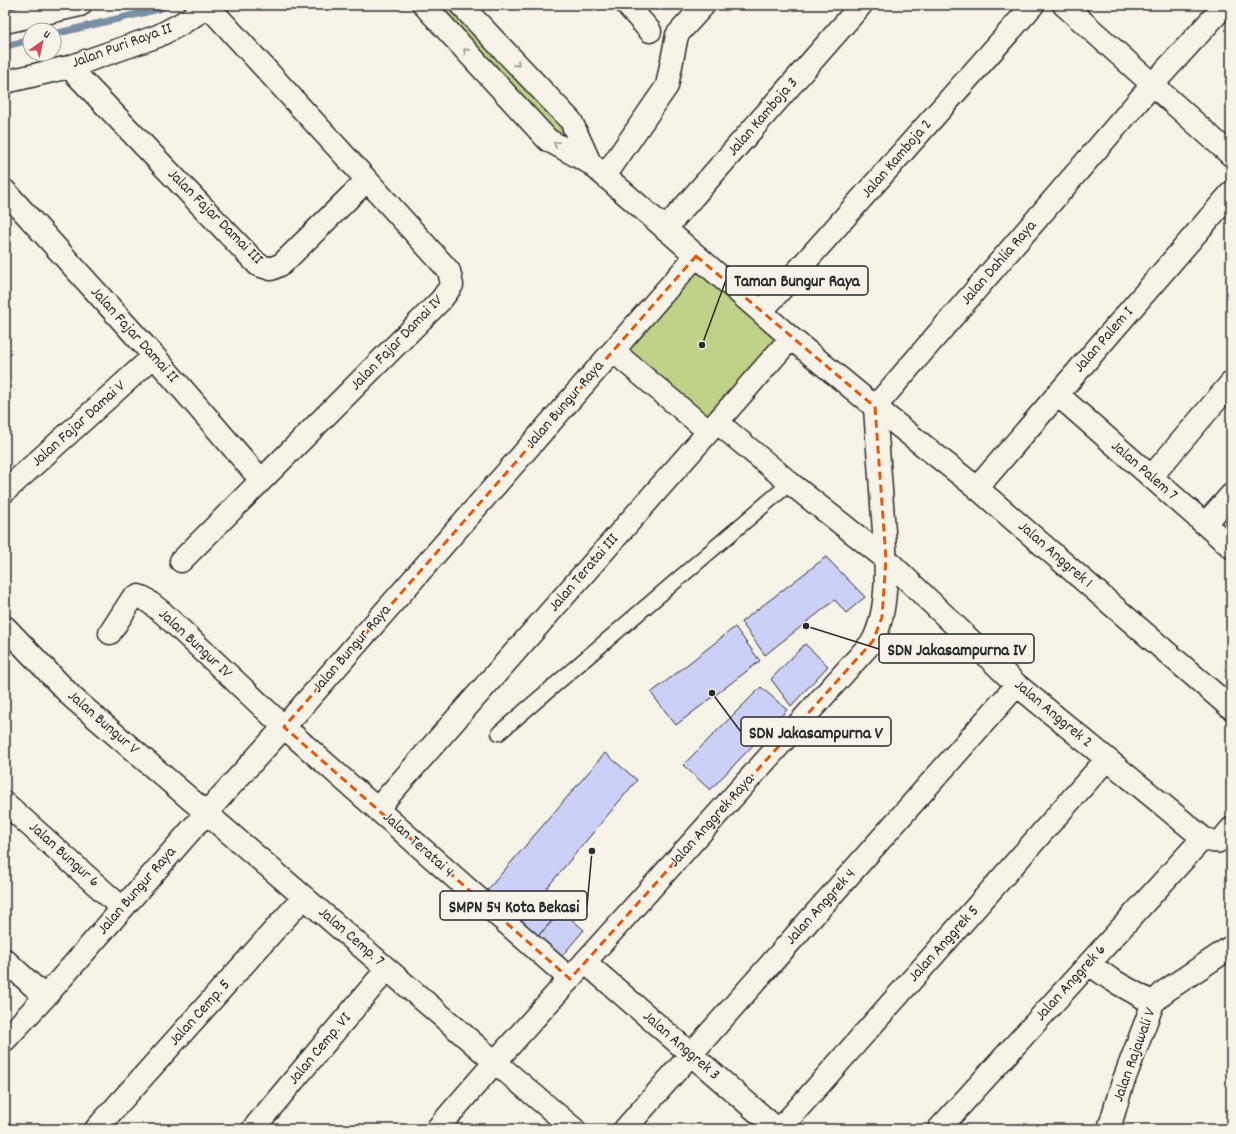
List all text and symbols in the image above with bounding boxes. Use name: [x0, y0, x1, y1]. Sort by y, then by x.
street label: Jalan Puri Raya II: [69, 17, 175, 75]
north arrow: [22, 22, 62, 62]
text: U: [40, 27, 53, 43]
one-way arrow: [463, 48, 471, 56]
one-way arrow: [512, 59, 519, 66]
street label: Jalan Kamboja 3: [722, 72, 804, 162]
street label: Jalan Kamboja 2: [856, 114, 938, 204]
one-way arrow: [553, 142, 560, 149]
street label: Jalan Fajar Damai III: [162, 164, 268, 270]
street label: Jalan Dahlia Raya: [956, 215, 1043, 311]
callout: Taman Bungur Raya: [726, 266, 868, 295]
text: Taman Bungur Raya: [734, 271, 861, 295]
street label: Jalan Fajar Damai II: [85, 282, 184, 388]
street label: Jalan Fajar Damai IV: [345, 290, 449, 396]
street label: Jalan Palem I: [1069, 302, 1139, 378]
street label: Jalan Bungur Raya: [520, 355, 610, 454]
street label: Jalan Fajar Damai V: [27, 375, 132, 473]
street label: Jalan Palem 7: [1105, 435, 1183, 507]
street label: Jalan Anggrek 1: [1013, 516, 1097, 594]
street label: Jalan Teratai III: [543, 529, 625, 617]
street label: Jalan Bungur Raya: [307, 599, 397, 698]
street label: Jalan Bungur IV: [153, 604, 237, 685]
callout: SDN Jakasampurna IV: [879, 634, 1034, 663]
text: SDN Jakasampurna IV: [887, 640, 1027, 664]
street label: Jalan Anggrek 2: [1009, 674, 1097, 754]
street label: Jalan Bungur V: [62, 685, 144, 761]
callout: SDN Jakasampurna V: [741, 717, 891, 746]
text: SDN Jakasampurna V: [749, 723, 884, 747]
street label: Jalan Anggrek Raya: [664, 769, 760, 873]
street label: Jalan Teratai 4: [377, 807, 459, 883]
street label: Jalan Bungur 6: [23, 817, 105, 893]
street label: Jalan Bungur Raya: [92, 841, 182, 940]
street label: Jalan Anggrek 4: [780, 864, 862, 950]
callout: SMPN 54 Kota Bekasi: [440, 891, 587, 920]
text: SMPN 54 Kota Bekasi: [449, 897, 580, 921]
street label: Jalan Anggrek 5: [903, 900, 985, 988]
street label: Jalan Cemp. 7: [313, 902, 389, 972]
street label: Jalan Anggrek 6: [1030, 939, 1112, 1027]
street label: Jalan Cemp. 5: [164, 975, 236, 1051]
street label: Jalan Rajawali V: [1107, 1004, 1163, 1105]
street label: Jalan Anggrek 3: [637, 1006, 725, 1086]
street label: Jalan Cemp. VI: [283, 1008, 357, 1090]

